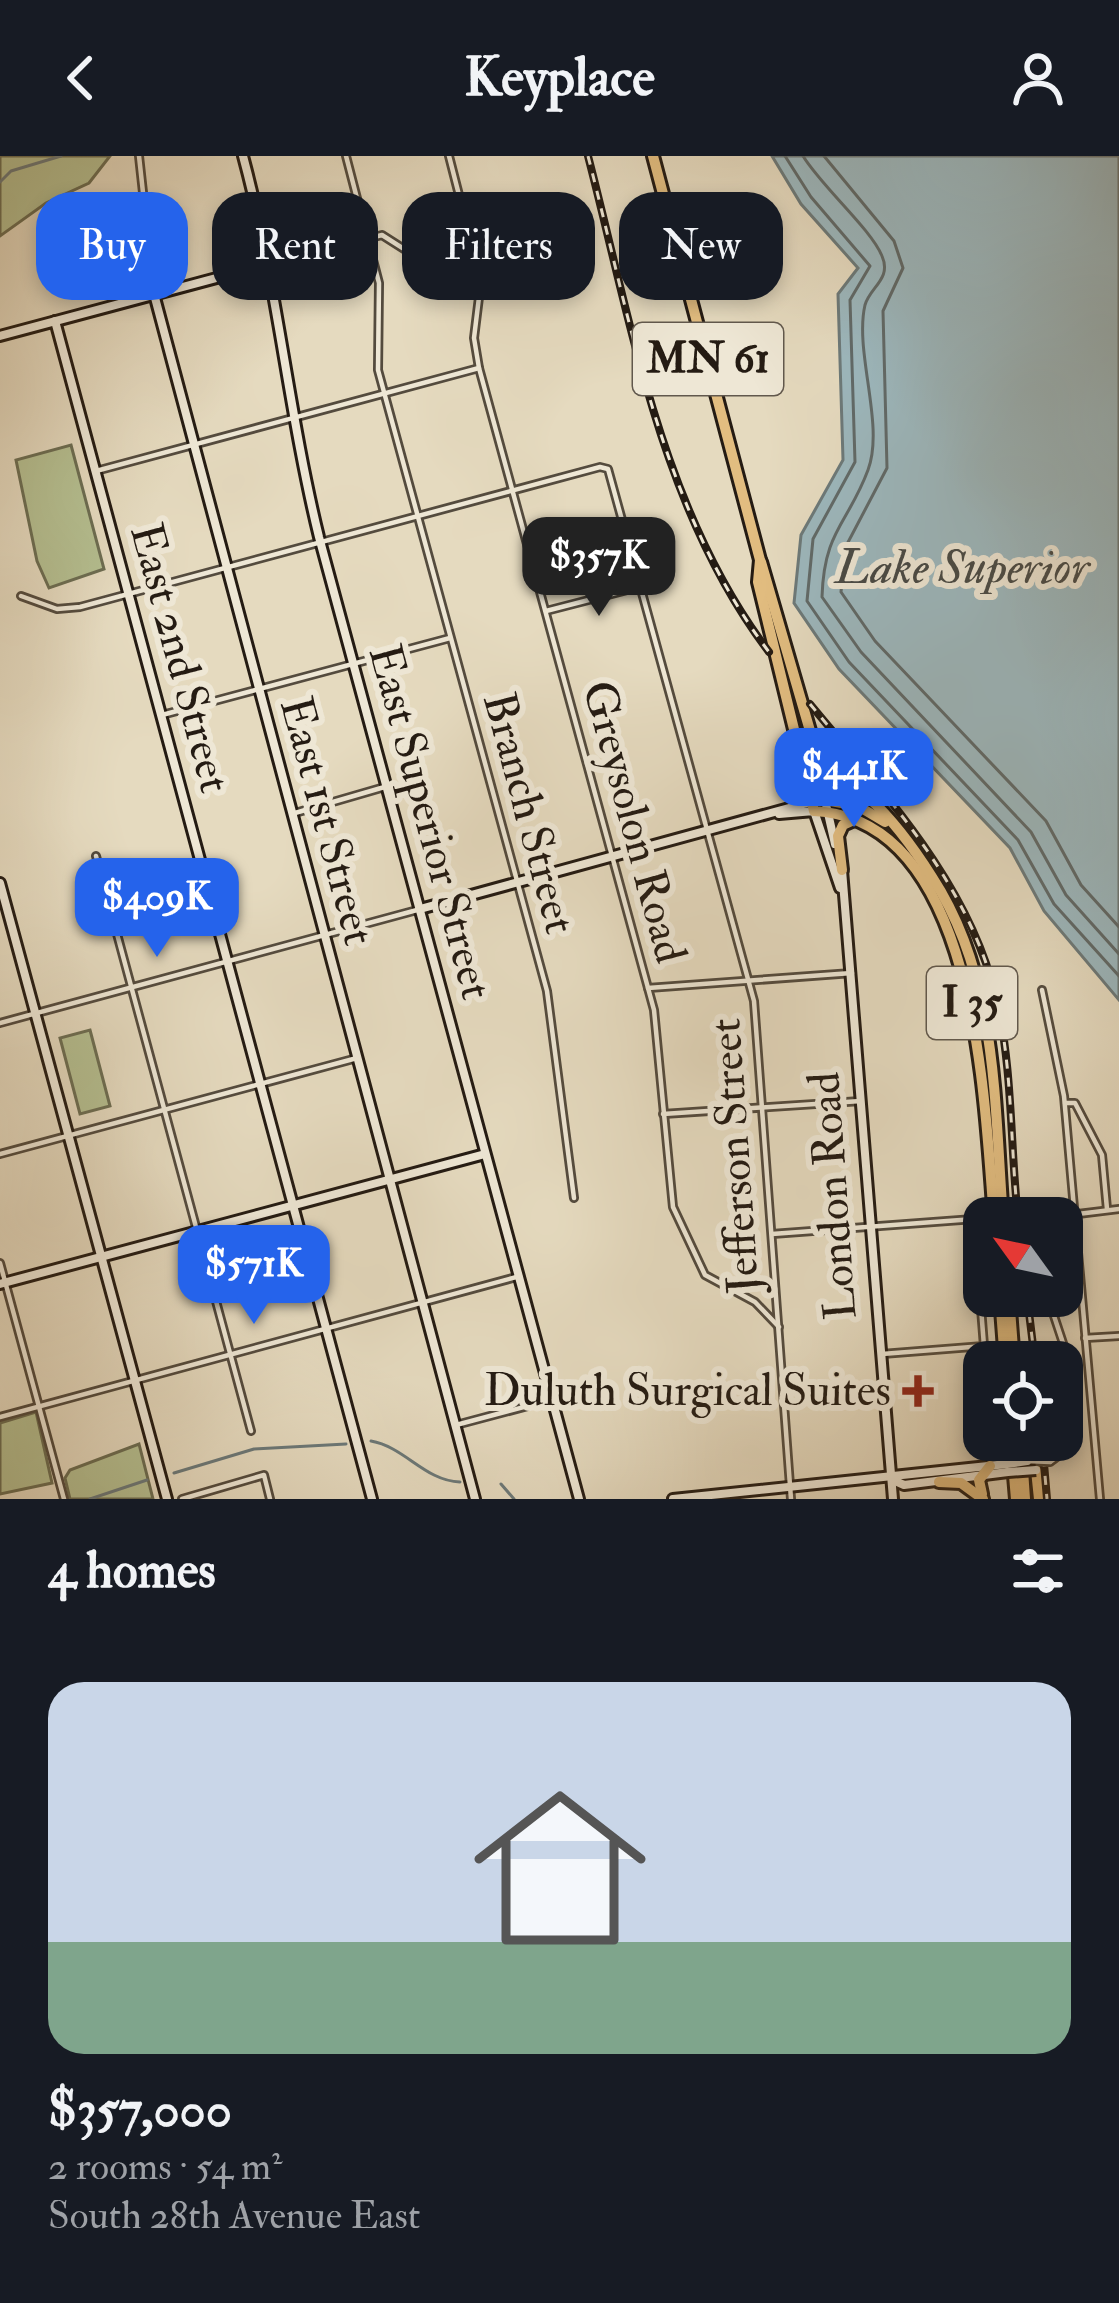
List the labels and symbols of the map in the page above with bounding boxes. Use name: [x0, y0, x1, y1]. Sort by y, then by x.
road number: MN 61: [633, 323, 783, 395]
street label: East 2nd Street: [117, 517, 243, 799]
pin: $357K: [515, 517, 683, 619]
water label: Lake Superior: [833, 538, 1091, 598]
street label: East Superior Street: [356, 639, 504, 1005]
street label: Greysolon Road: [569, 675, 699, 969]
street label: Branch Street: [470, 686, 588, 940]
street label: East 1st Street: [267, 691, 387, 951]
pin: $441K: [770, 728, 938, 830]
pin: $409K: [73, 858, 241, 960]
road number: I 35: [927, 967, 1017, 1039]
street label: Jefferson Street: [697, 1017, 773, 1297]
street label: London Road: [796, 1070, 870, 1322]
north arrow: [963, 1197, 1083, 1317]
pin: $571K: [170, 1225, 338, 1327]
place label: Duluth Surgical Suites: [484, 1363, 891, 1419]
marker: Duluth Surgical Suites: [902, 1375, 934, 1407]

